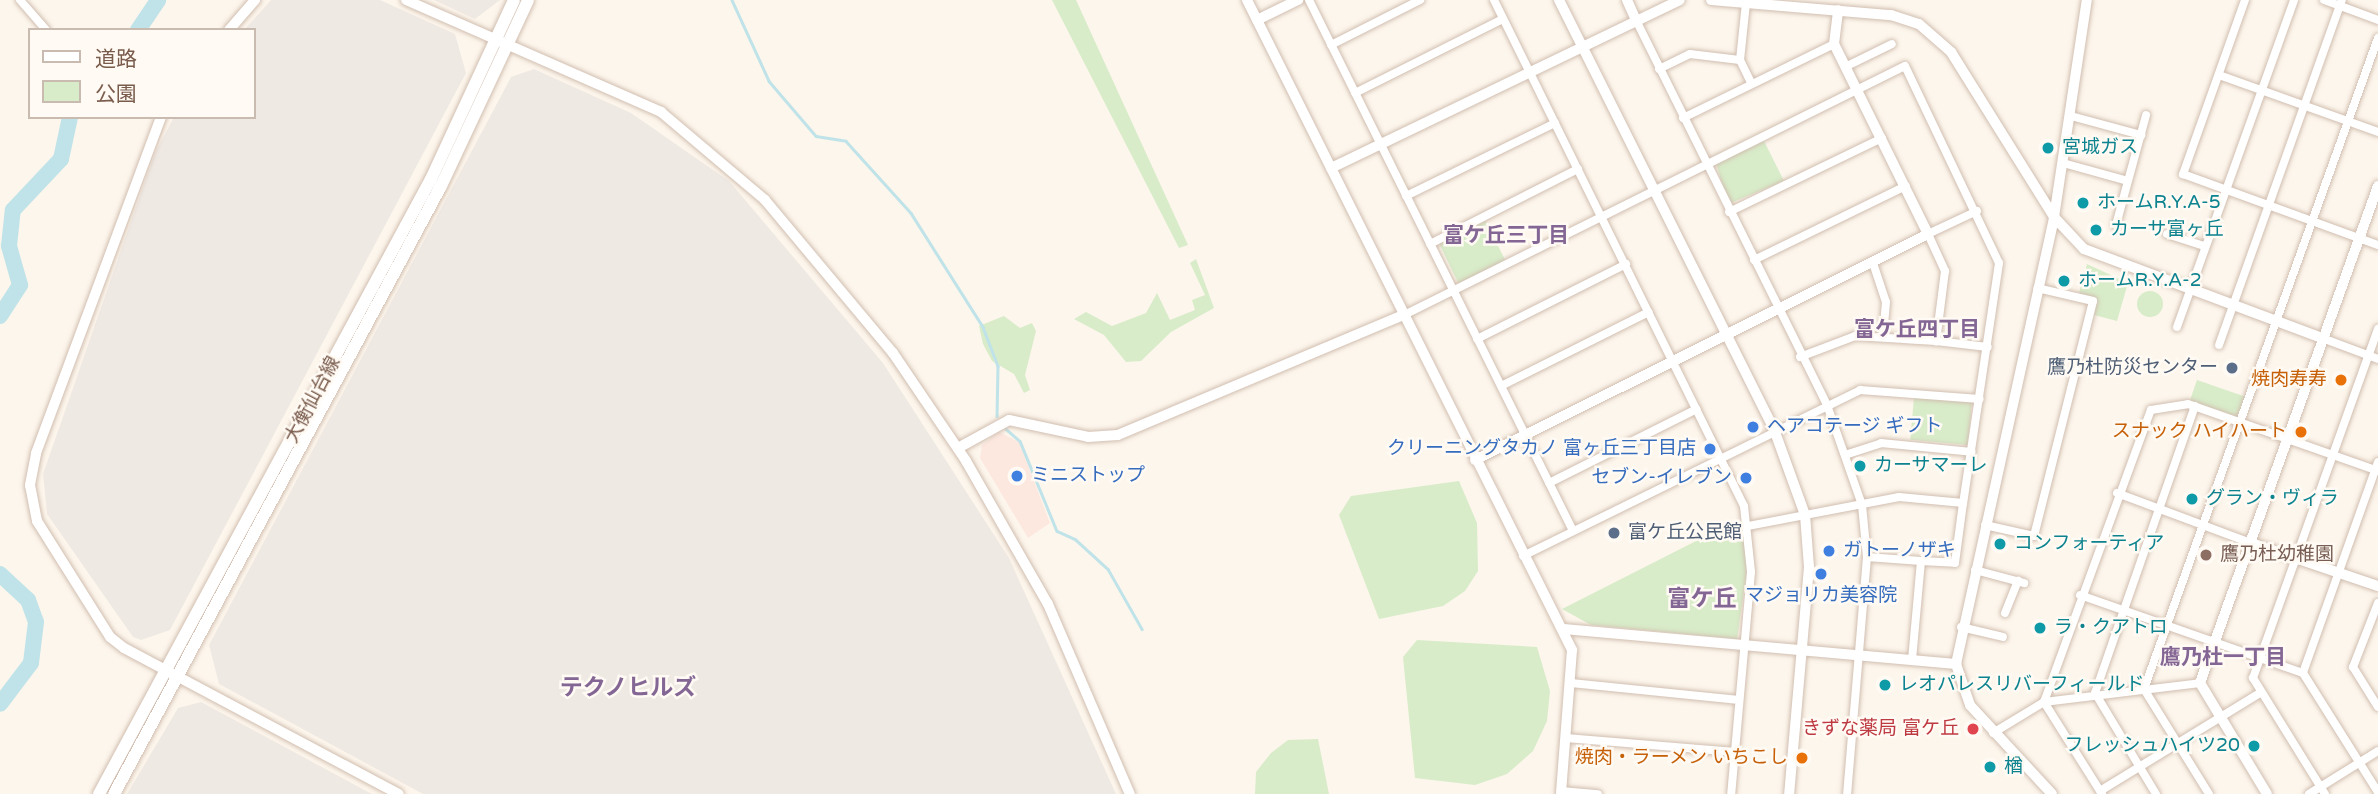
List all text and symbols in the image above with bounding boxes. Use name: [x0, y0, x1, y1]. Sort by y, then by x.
legend: [28, 28, 256, 119]
text: 道路: [95, 47, 137, 72]
text: 公園: [95, 82, 137, 107]
place label: 宮城ガス: [2062, 137, 2138, 159]
marker: 宮城ガス: [2040, 140, 2056, 156]
place label: ホームR.Y.A-5: [2097, 192, 2221, 214]
marker: ホームR.Y.A-5: [2075, 195, 2091, 211]
place label: カーサ富ヶ丘: [2110, 219, 2224, 241]
marker: カーサ富ヶ丘: [2088, 222, 2104, 238]
district label: 富ケ丘三丁目: [1443, 223, 1569, 249]
place label: ホームR.Y.A-2: [2078, 270, 2202, 292]
marker: ホームR.Y.A-2: [2056, 273, 2072, 289]
district label: 富ケ丘四丁目: [1854, 317, 1980, 343]
street label: 大衡仙台線: [281, 353, 345, 447]
place label: 鷹乃杜防災センター: [2047, 357, 2218, 379]
marker: 鷹乃杜防災センター: [2224, 360, 2240, 376]
place label: 焼肉寿寿: [2251, 369, 2327, 391]
marker: 焼肉寿寿: [2333, 372, 2349, 388]
place label: ヘアコテージ ギフト: [1767, 416, 1943, 438]
marker: ヘアコテージ ギフト: [1745, 419, 1761, 435]
place label: スナック ハイハート: [2111, 421, 2287, 443]
marker: スナック ハイハート: [2293, 424, 2309, 440]
place label: クリーニングタカノ 富ヶ丘三丁目店: [1387, 438, 1696, 460]
marker: クリーニングタカノ 富ヶ丘三丁目店: [1702, 441, 1718, 457]
place label: カーサマーレ: [1874, 455, 1988, 477]
marker: カーサマーレ: [1852, 458, 1868, 474]
place label: ミニストップ: [1031, 465, 1145, 487]
place label: セブン-イレブン: [1591, 467, 1732, 489]
marker: ミニストップ: [1009, 468, 1025, 484]
marker: セブン-イレブン: [1738, 470, 1754, 486]
place label: グラン・ヴィラ: [2206, 488, 2339, 510]
marker: グラン・ヴィラ: [2184, 491, 2200, 507]
place label: 富ケ丘公民館: [1628, 522, 1742, 544]
marker: 富ケ丘公民館: [1606, 525, 1622, 541]
place label: コンフォーティア: [2014, 533, 2166, 555]
marker: コンフォーティア: [1992, 536, 2008, 552]
place label: ガトーノザキ: [1843, 540, 1957, 562]
marker: ガトーノザキ: [1821, 543, 1837, 559]
place label: 鷹乃杜幼稚園: [2220, 544, 2334, 566]
marker: 鷹乃杜幼稚園: [2198, 547, 2214, 563]
marker: マジョリカ美容院: [1813, 566, 1829, 582]
district label: 富ケ丘: [1668, 585, 1736, 613]
place label: マジョリカ美容院: [1745, 585, 1897, 607]
place label: ラ・クアトロ: [2054, 617, 2168, 639]
marker: ラ・クアトロ: [2032, 620, 2048, 636]
district label: 鷹乃杜一丁目: [2160, 645, 2286, 671]
district label: テクノヒルズ: [559, 674, 697, 702]
place label: レオパレスリバーフィールド: [1899, 674, 2146, 696]
marker: レオパレスリバーフィールド: [1877, 677, 1893, 693]
place label: きずな薬局 富ケ丘: [1802, 718, 1959, 740]
marker: きずな薬局 富ケ丘: [1965, 721, 1981, 737]
place label: フレッシュハイツ20: [2064, 735, 2240, 757]
marker: フレッシュハイツ20: [2246, 738, 2262, 754]
place label: 焼肉・ラーメン いちこし: [1574, 747, 1788, 769]
marker: 焼肉・ラーメン いちこし: [1794, 750, 1810, 766]
place label: 楢: [2004, 756, 2023, 778]
marker: 楢: [1982, 759, 1998, 775]

